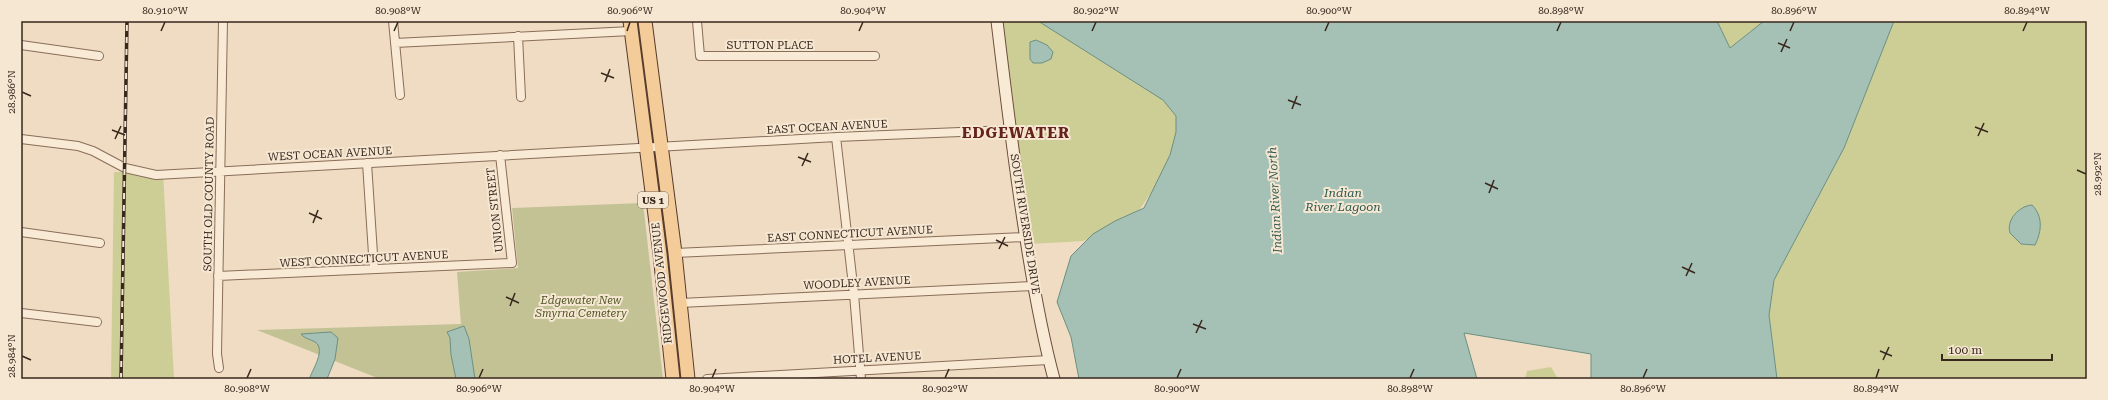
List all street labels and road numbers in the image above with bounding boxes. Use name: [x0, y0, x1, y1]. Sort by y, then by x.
street label: SUTTON PLACE: [727, 39, 813, 52]
street label: SOUTH OLD COUNTY ROAD: [201, 117, 217, 271]
street label: EAST OCEAN AVENUE: [766, 117, 888, 137]
street label: WEST OCEAN AVENUE: [267, 144, 393, 164]
street label: SOUTH RIVERSIDE DRIVE: [1007, 153, 1043, 295]
street label: UNION STREET: [484, 167, 506, 253]
road number: US 1: [638, 192, 668, 208]
street label: RIDGEWOOD AVENUE: [649, 222, 675, 344]
street label: EAST CONNECTICUT AVENUE: [767, 223, 933, 245]
street label: WEST CONNECTICUT AVENUE: [279, 248, 449, 270]
street label: WOODLEY AVENUE: [803, 274, 911, 292]
street label: HOTEL AVENUE: [833, 349, 921, 367]

